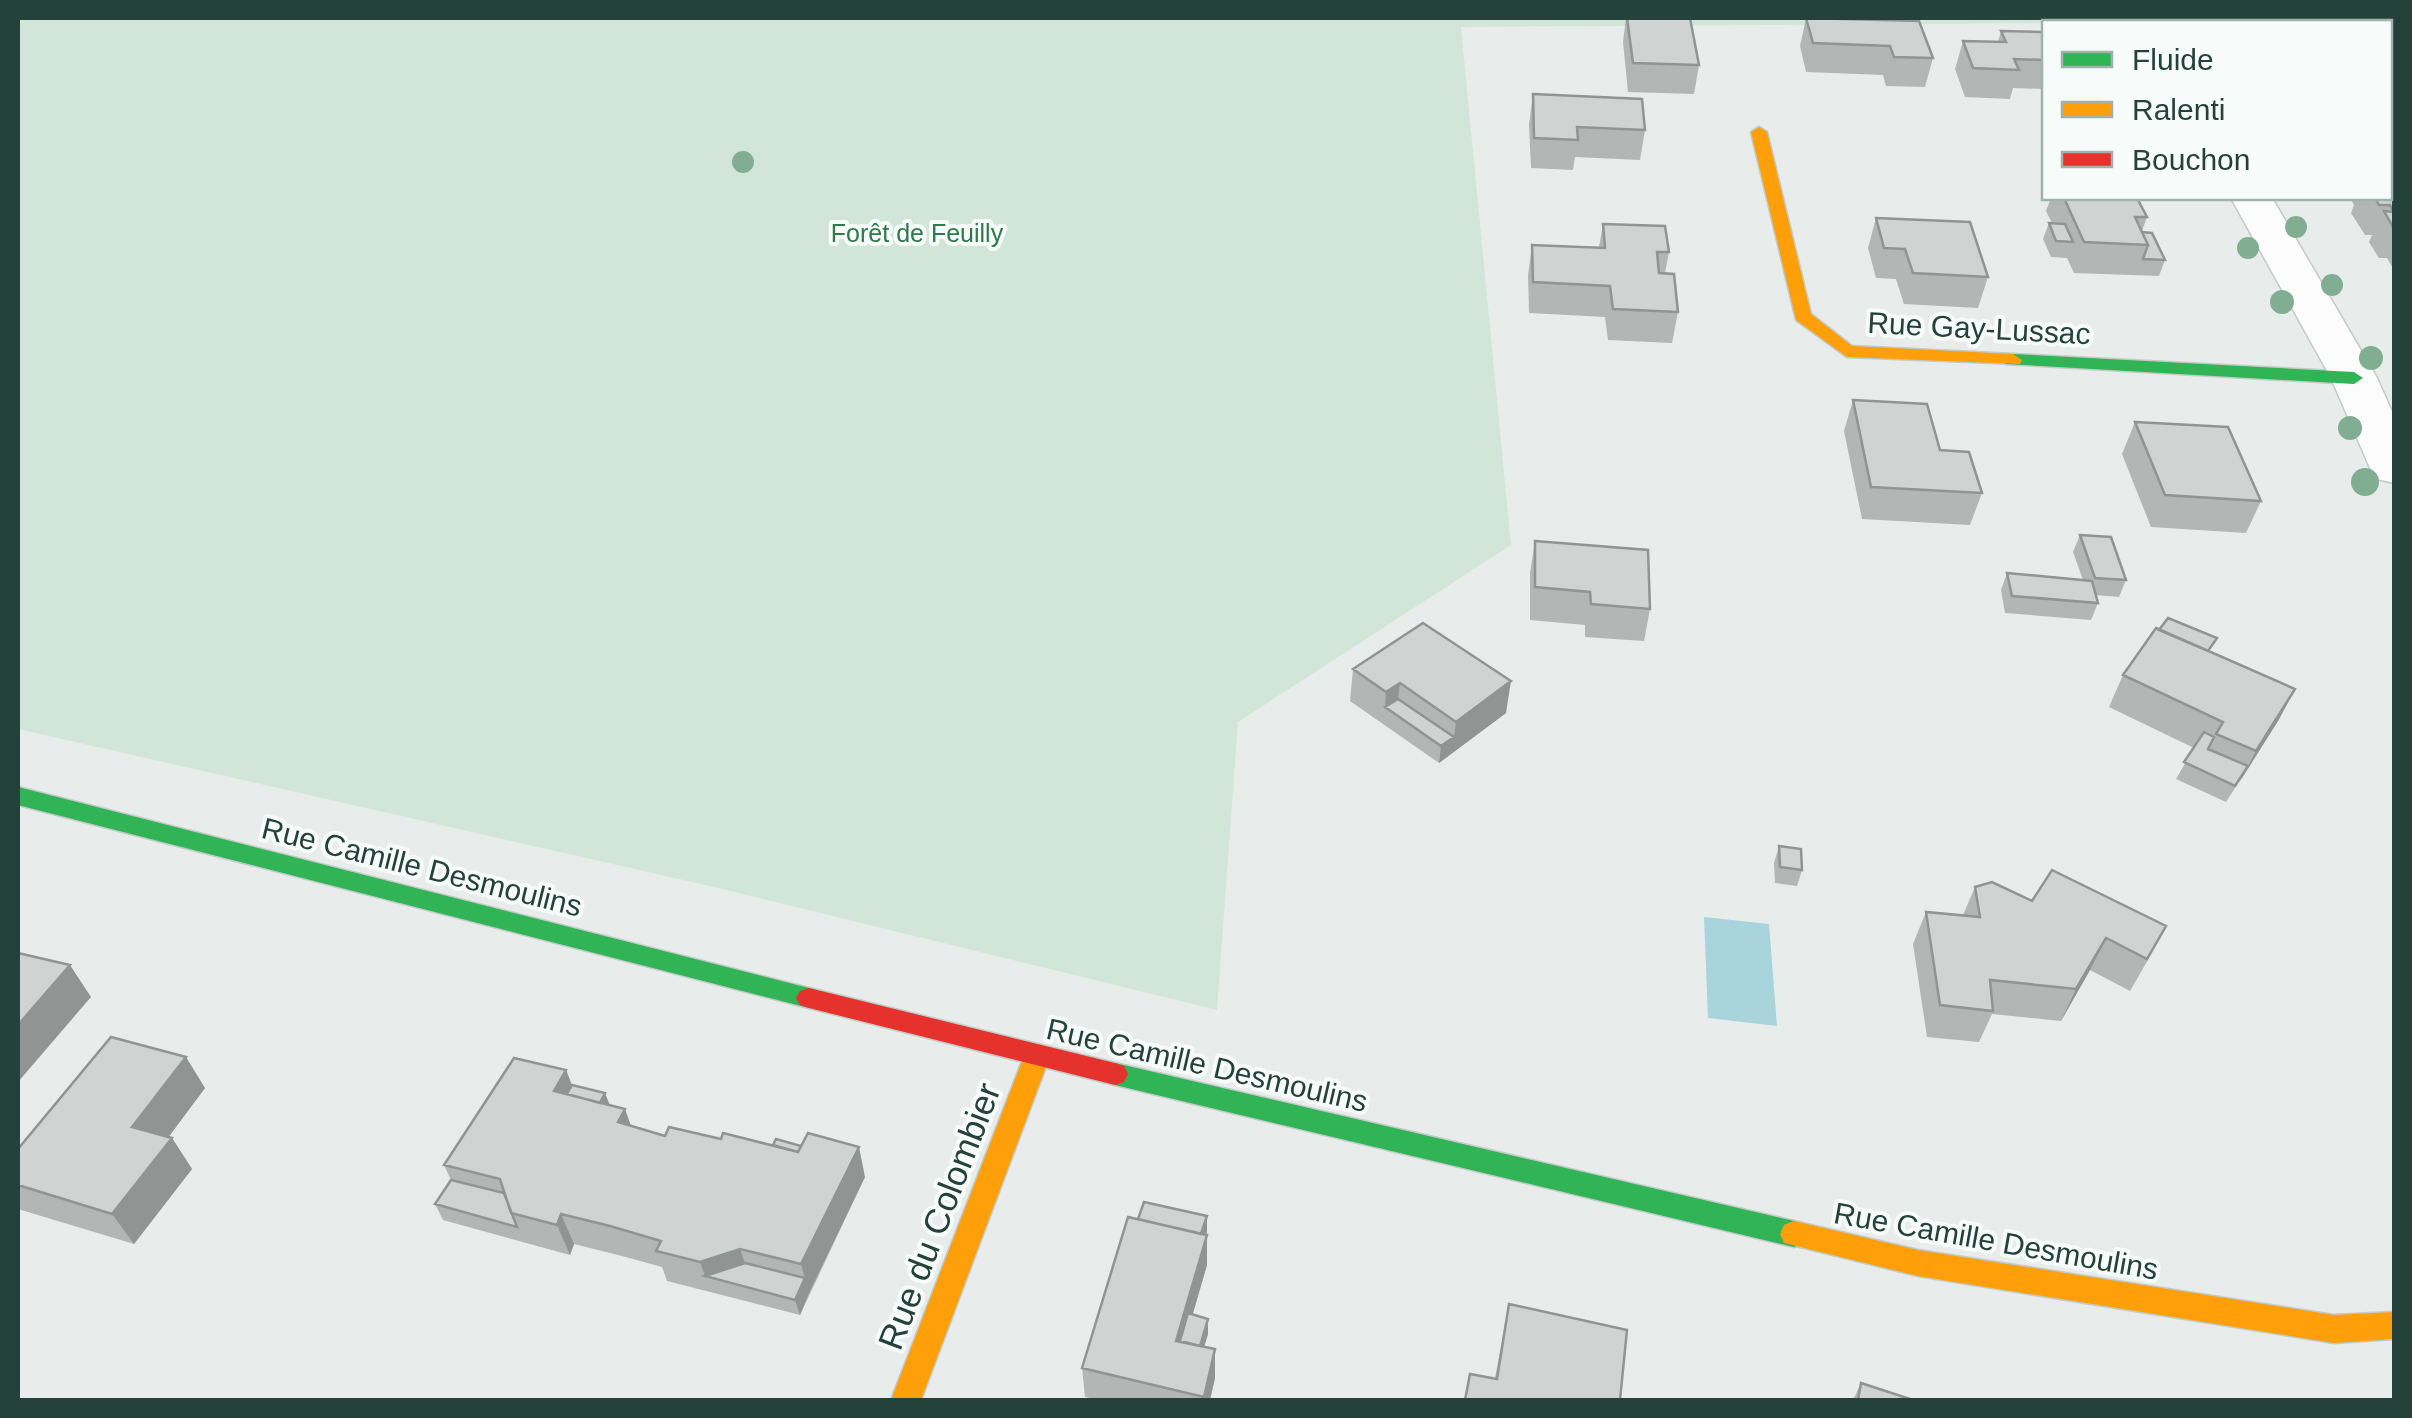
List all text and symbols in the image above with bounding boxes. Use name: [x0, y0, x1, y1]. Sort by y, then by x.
legend: [2042, 20, 2392, 200]
text: Fluide: [2132, 43, 2214, 76]
text: Ralenti: [2132, 93, 2225, 126]
text: Bouchon: [2132, 143, 2250, 176]
park label: Forêt de Feuilly: [831, 219, 1004, 247]
street label: Rue Gay-Lussac: [1867, 306, 2091, 350]
street label: Rue Camille Desmoulins: [259, 811, 585, 923]
street label: Rue Camille Desmoulins: [1043, 1012, 1371, 1118]
street label: Rue du Colombier: [870, 1077, 1008, 1355]
street label: Rue Camille Desmoulins: [1831, 1196, 2161, 1286]

